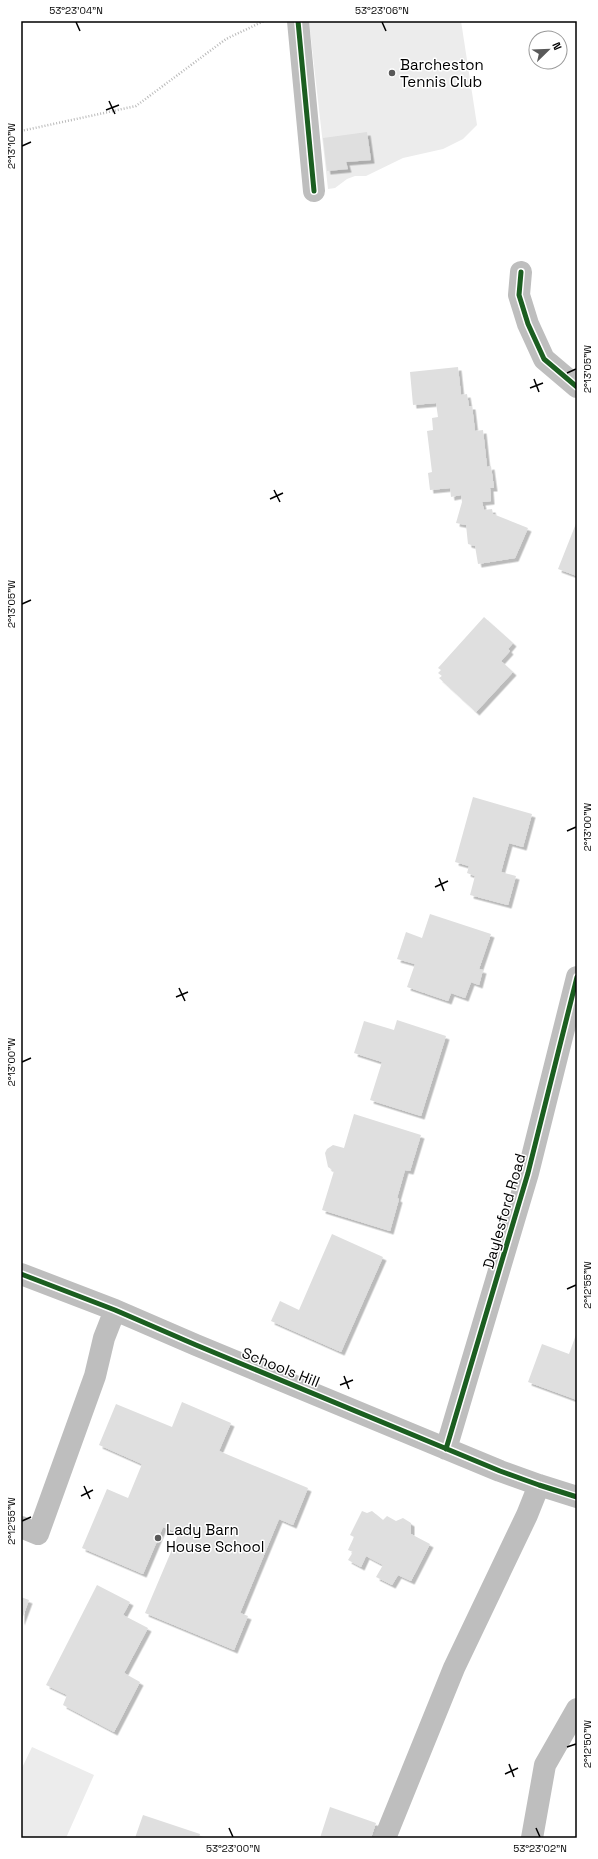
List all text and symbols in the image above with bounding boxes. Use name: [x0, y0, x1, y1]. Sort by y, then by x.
text: 53°23'04"N: [49, 4, 103, 17]
text: 53°23'06"N: [355, 4, 409, 17]
north arrow: [528, 30, 568, 70]
text: N: [549, 40, 565, 52]
place label: Barcheston Tennis Club: [400, 55, 484, 91]
marker: Barcheston Tennis Club: [387, 68, 397, 78]
text: 2°13'10"W: [5, 123, 18, 169]
text: 2°13'05"W: [581, 345, 594, 393]
text: 2°13'05"W: [5, 580, 18, 628]
text: 2°13'00"W: [581, 803, 594, 851]
text: 2°13'00"W: [5, 1038, 18, 1086]
street label: Daylesford Road: [478, 1151, 530, 1271]
text: 2°12'55"W: [581, 1261, 594, 1309]
street label: Schools Hill: [239, 1343, 323, 1391]
text: 2°12'55"W: [5, 1497, 18, 1545]
place label: Lady Barn House School: [166, 1520, 265, 1556]
marker: Lady Barn House School: [153, 1533, 163, 1543]
text: 2°12'50"W: [581, 1720, 594, 1768]
text: 53°23'00"N: [206, 1842, 260, 1855]
text: 53°23'02"N: [513, 1842, 567, 1855]

